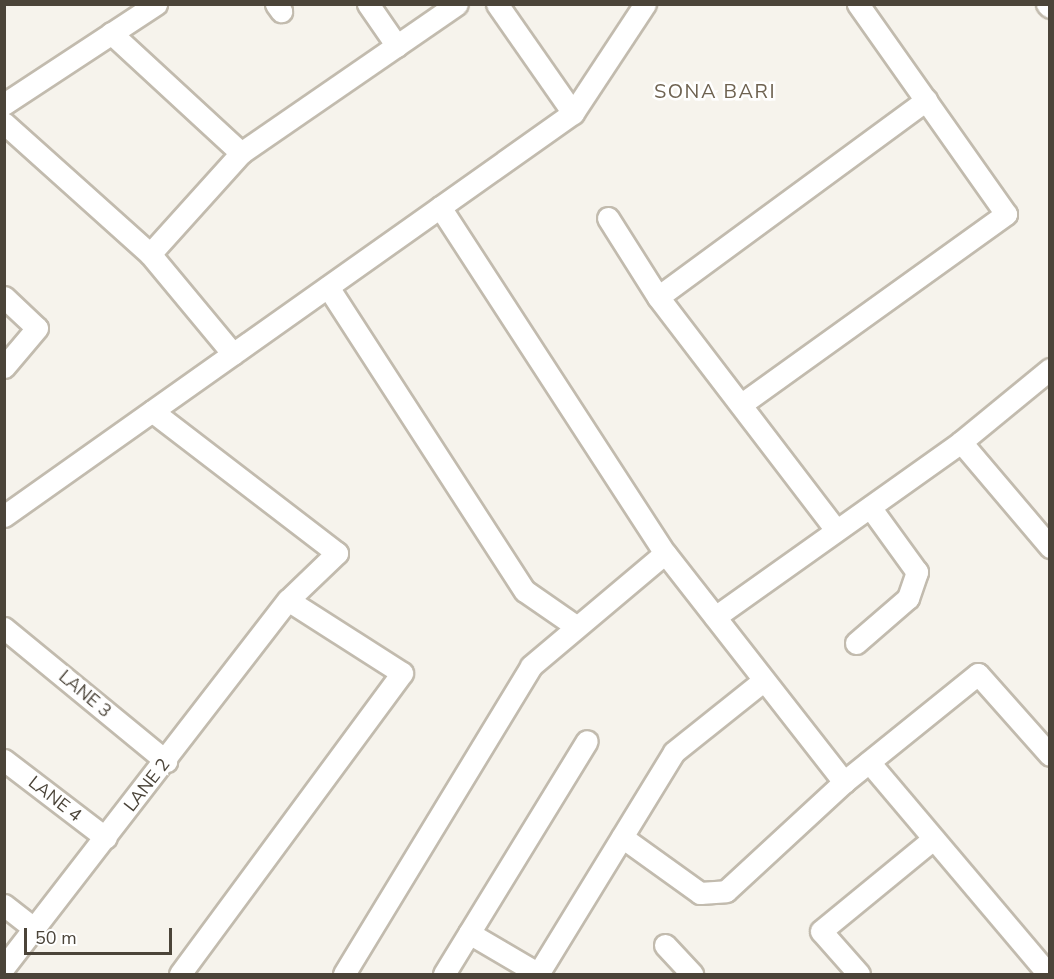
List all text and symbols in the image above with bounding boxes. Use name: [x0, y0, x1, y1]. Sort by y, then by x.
district label: SONA BARI: [654, 79, 776, 103]
street label: LANE 3: [54, 666, 116, 722]
street label: LANE 2: [119, 754, 175, 816]
street label: LANE 4: [24, 771, 86, 827]
scale bar: [27, 916, 176, 954]
text: 50 m: [35, 926, 77, 950]

